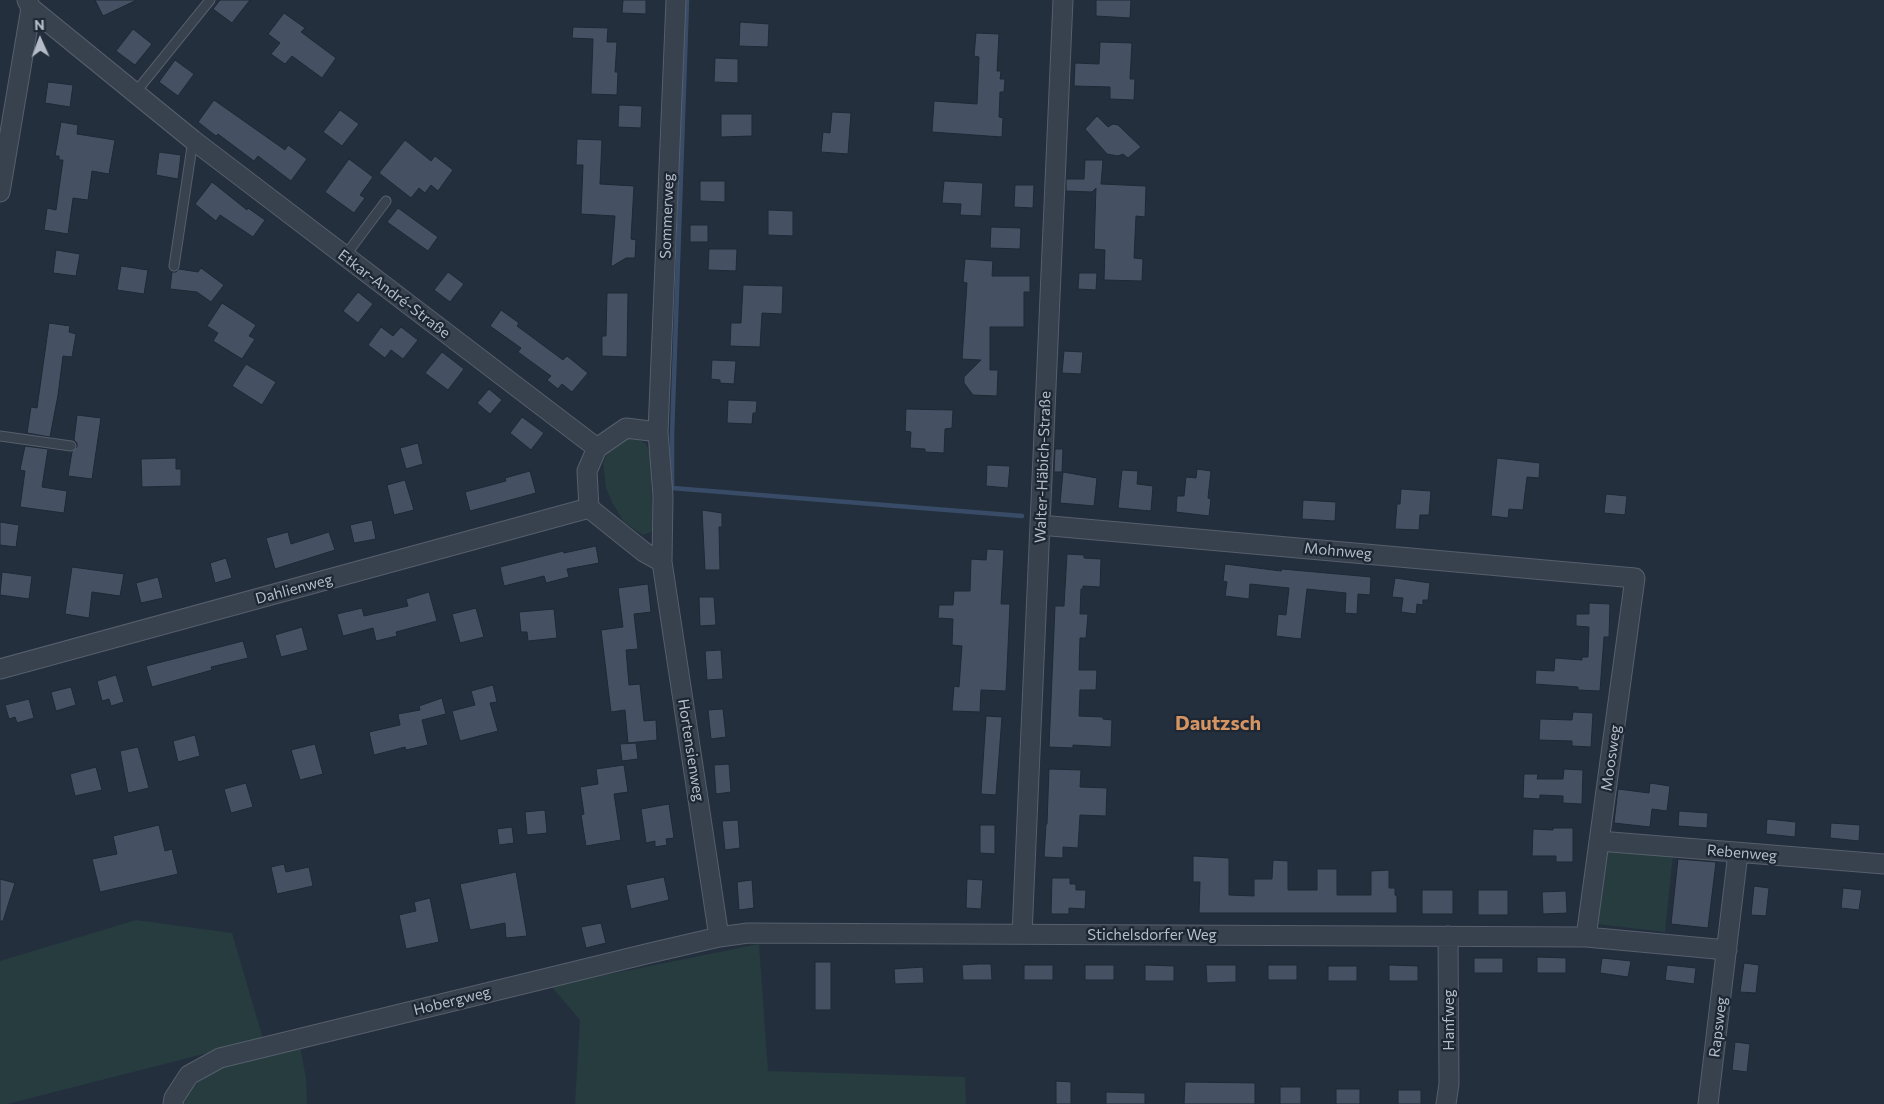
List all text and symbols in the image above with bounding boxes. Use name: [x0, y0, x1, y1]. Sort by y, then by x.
north arrow: [15, 15, 65, 65]
text: N: [34, 16, 45, 33]
street label: Sommerweg: [657, 173, 677, 259]
street label: Etkar-André-Straße: [334, 246, 454, 342]
street label: Walter-Häbich-Straße: [1031, 391, 1055, 543]
street label: Mohnweg: [1303, 539, 1373, 563]
street label: Dahlienweg: [253, 570, 335, 608]
street label: Hortensienweg: [674, 697, 708, 803]
district label: Dautzsch: [1175, 711, 1261, 735]
street label: Moosweg: [1597, 724, 1625, 792]
street label: Rebenweg: [1706, 841, 1778, 865]
street label: Stichelsdorfer Weg: [1087, 926, 1217, 944]
street label: Hobergweg: [412, 983, 492, 1019]
street label: Hanfweg: [1440, 989, 1458, 1051]
street label: Rapsweg: [1705, 996, 1731, 1058]

